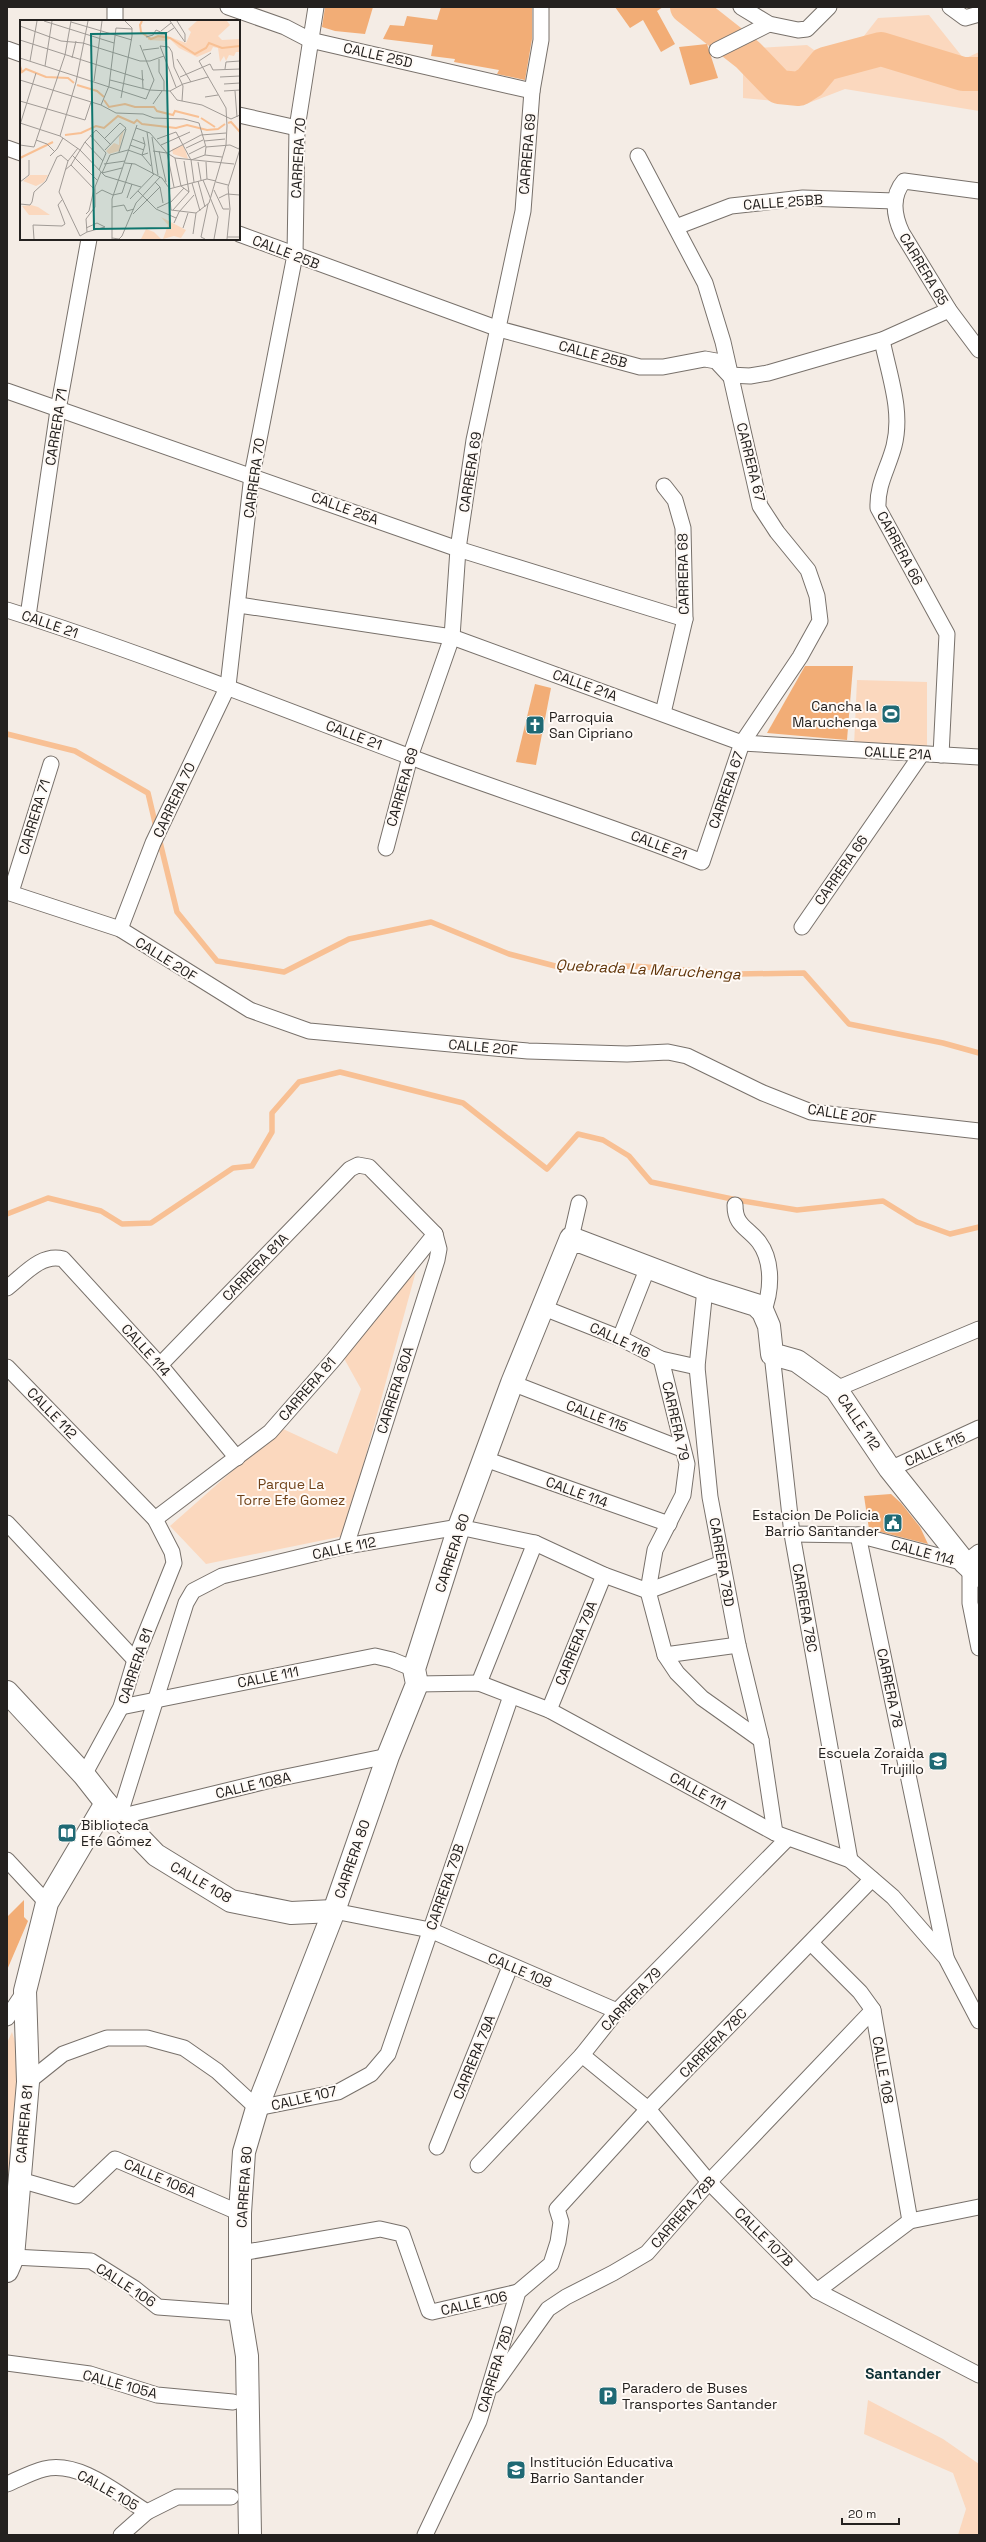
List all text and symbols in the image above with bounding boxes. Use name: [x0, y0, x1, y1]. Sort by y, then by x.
inset map: [20, 20, 240, 240]
street label: CALLE 25D: [342, 38, 414, 72]
street label: CARRERA 69: [514, 113, 540, 195]
street label: CARRERA 70: [287, 117, 309, 199]
street label: CALLE 25BB: [743, 190, 823, 214]
street label: CARRERA 65: [895, 230, 953, 308]
street label: CALLE 25B: [250, 231, 322, 273]
street label: CALLE 25B: [557, 336, 629, 372]
street label: CARRERA 71: [41, 387, 71, 467]
street label: CARRERA 67: [733, 421, 770, 503]
street label: CARRERA 69: [455, 430, 485, 514]
street label: CARRERA 70: [239, 437, 269, 519]
street label: CALLE 25A: [309, 488, 381, 529]
street label: CARRERA 66: [873, 508, 927, 588]
street label: CARRERA 68: [673, 533, 693, 615]
street label: CALLE 21: [19, 606, 81, 642]
street label: CALLE 21A: [550, 665, 620, 705]
place label: Cancha la Maruchenga: [792, 697, 877, 731]
sports icon: Cancha la Maruchenga: [880, 703, 902, 725]
place label: Parroquia San Cipriano: [549, 708, 633, 742]
church icon: Parroquia San Cipriano: [524, 714, 546, 736]
street label: CALLE 21: [323, 716, 385, 754]
street label: CALLE 21A: [864, 742, 932, 764]
street label: CARRERA 69: [382, 745, 422, 829]
street label: CARRERA 67: [704, 749, 748, 831]
street label: CARRERA 70: [149, 759, 199, 841]
street label: CARRERA 71: [14, 777, 54, 857]
street label: CALLE 21: [628, 826, 690, 864]
street label: CARRERA 66: [810, 831, 872, 909]
street label: CALLE 20F: [132, 933, 201, 985]
water label: Quebrada La Maruchenga: [555, 955, 741, 983]
street label: CALLE 20F: [448, 1035, 519, 1059]
street label: CALLE 20F: [806, 1100, 878, 1128]
street label: CARRERA 81A: [218, 1229, 292, 1305]
street label: CALLE 116: [587, 1318, 653, 1362]
street label: CALLE 114: [118, 1320, 175, 1380]
street label: CARRERA 80A: [372, 1344, 418, 1436]
street label: CARRERA 81: [274, 1353, 340, 1425]
street label: CARRERA 79: [658, 1380, 694, 1462]
street label: CALLE 112: [23, 1383, 81, 1443]
street label: CALLE 112: [833, 1390, 885, 1454]
street label: CALLE 115: [564, 1396, 630, 1436]
street label: CALLE 115: [902, 1428, 968, 1470]
street label: CALLE 114: [543, 1472, 611, 1512]
park label: Parque La Torre Efe Gomez: [237, 1475, 345, 1509]
place label: Estacion De Policia Barrio Santander: [752, 1506, 879, 1540]
street label: CARRERA 80: [431, 1511, 473, 1595]
public building icon: Estacion De Policia Barrio Santander: [882, 1512, 904, 1534]
street label: CARRERA 78D: [705, 1516, 739, 1608]
street label: CALLE 112: [311, 1532, 377, 1564]
street label: CALLE 114: [889, 1535, 957, 1569]
street label: CARRERA 78C: [788, 1562, 822, 1654]
street label: CARRERA 79A: [551, 1598, 601, 1688]
street label: CARRERA 81: [114, 1626, 156, 1706]
street label: CARRERA 78: [873, 1647, 907, 1730]
street label: CALLE 111: [236, 1662, 300, 1692]
place label: Escuela Zoraida Trujillo: [818, 1744, 924, 1778]
school or university icon: Escuela Zoraida Trujillo: [927, 1750, 949, 1772]
street label: CALLE 108A: [214, 1768, 293, 1802]
street label: CALLE 111: [667, 1768, 729, 1814]
place label: Biblioteca Efe Gómez: [81, 1816, 152, 1850]
street label: CARRERA 80: [330, 1817, 374, 1901]
library icon: Biblioteca Efe Gómez: [56, 1822, 78, 1844]
street label: CARRERA 79B: [422, 1842, 468, 1932]
street label: CALLE 108: [167, 1857, 235, 1907]
street label: CALLE 108: [485, 1948, 555, 1992]
street label: CARRERA 79: [597, 1963, 665, 2035]
street label: CARRERA 78C: [675, 2004, 751, 2082]
street label: CARRERA 79A: [449, 2012, 499, 2102]
street label: CALLE 108: [868, 2035, 898, 2105]
street label: CALLE 107: [269, 2082, 339, 2114]
street label: CARRERA 81: [12, 2084, 36, 2164]
street label: CARRERA 80: [232, 2145, 256, 2229]
street label: CALLE 106A: [121, 2155, 199, 2201]
street label: CARRERA 78B: [647, 2172, 719, 2252]
street label: CALLE 107B: [731, 2204, 797, 2270]
street label: CALLE 106: [93, 2259, 159, 2311]
street label: CALLE 106: [439, 2287, 509, 2319]
street label: CARRERA 78D: [473, 2323, 517, 2415]
district label: Santander: [865, 2364, 941, 2383]
street label: CALLE 105A: [81, 2365, 159, 2403]
place label: Paradero de Buses Transportes Santander: [622, 2379, 777, 2413]
parking icon: Paradero de Buses Transportes Santander: [597, 2385, 619, 2407]
place label: Institución Educativa Barrio Santander: [530, 2453, 673, 2487]
school or university icon: Institución Educativa Barrio Santander: [505, 2459, 527, 2481]
street label: CALLE 105: [74, 2466, 142, 2514]
scale bar: [842, 2500, 899, 2526]
text: 20 m: [848, 2506, 876, 2522]

